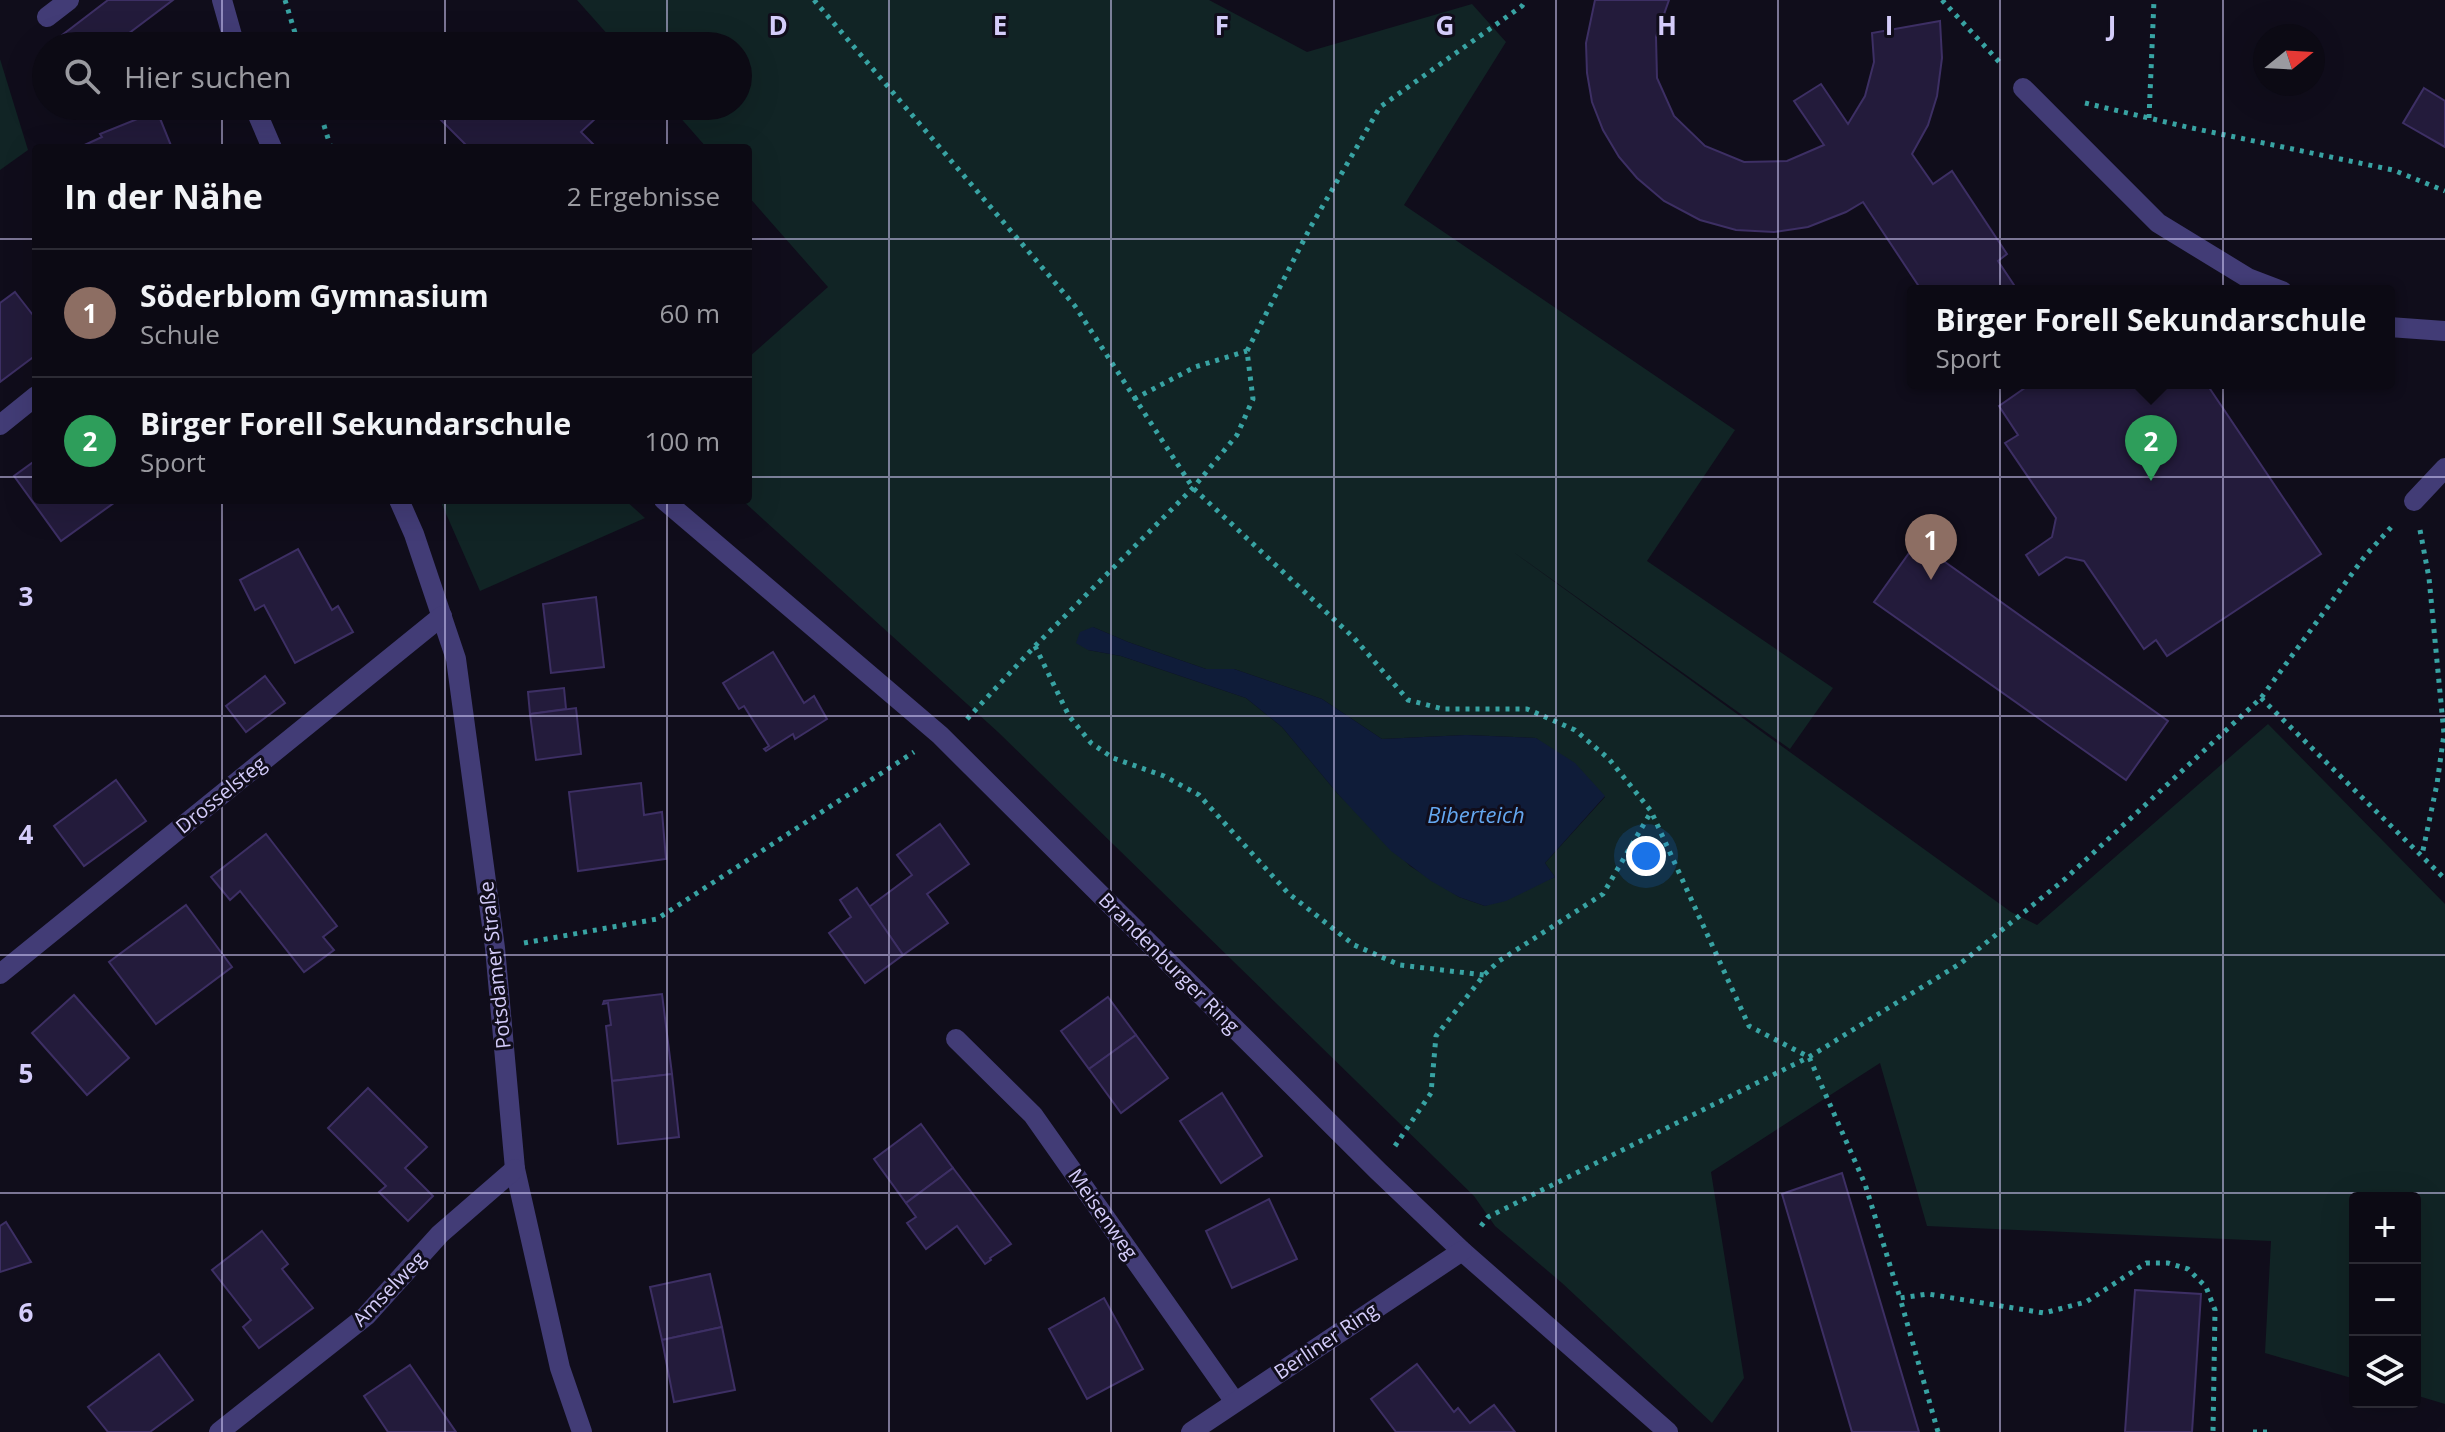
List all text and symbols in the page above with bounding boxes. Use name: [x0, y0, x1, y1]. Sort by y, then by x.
text: D: [768, 7, 788, 43]
text: E: [993, 7, 1007, 43]
text: F: [1215, 7, 1229, 43]
text: G: [1436, 7, 1454, 43]
text: H: [1657, 7, 1677, 43]
text: I: [1885, 7, 1893, 43]
text: J: [2106, 7, 2116, 43]
north arrow: [2253, 24, 2325, 96]
search box: [32, 32, 752, 120]
icon: search: [60, 54, 104, 98]
text: Hier suchen: [124, 56, 291, 97]
text: In der Nähe: [64, 173, 263, 219]
text: 2 Ergebnisse: [567, 178, 720, 214]
text: Söderblom Gymnasium: [140, 275, 489, 316]
popup: [1907, 285, 2395, 389]
text: 1: [83, 295, 97, 331]
text: 60 m: [659, 295, 720, 331]
text: Birger Forell Sekundarschule: [1935, 299, 2367, 340]
text: Schule: [140, 316, 220, 352]
text: Sport: [1935, 340, 2001, 376]
text: Birger Forell Sekundarschule: [140, 403, 571, 444]
pin: 2: [2125, 415, 2177, 481]
text: 2: [83, 423, 97, 459]
text: 100 m: [645, 423, 720, 459]
text: Sport: [140, 444, 206, 480]
pin: 1: [1905, 514, 1957, 580]
text: 3: [19, 578, 33, 614]
street label: Drosselsteg: [170, 750, 272, 839]
water label: Biberteich: [1427, 799, 1525, 829]
text: 4: [19, 816, 34, 852]
your location: [1626, 836, 1666, 876]
street label: Potsdamer Straße: [472, 880, 517, 1050]
street label: Brandenburger Ring: [1093, 886, 1246, 1039]
text: 5: [19, 1055, 33, 1091]
street label: Meisenweg: [1062, 1163, 1145, 1265]
map controls: [2349, 1192, 2421, 1408]
button: +: [2349, 1192, 2421, 1264]
street label: Amselweg: [346, 1245, 431, 1332]
button: −: [2349, 1264, 2421, 1336]
text: 6: [19, 1294, 34, 1330]
street label: Berliner Ring: [1269, 1296, 1383, 1385]
button: layers: [2349, 1336, 2421, 1408]

